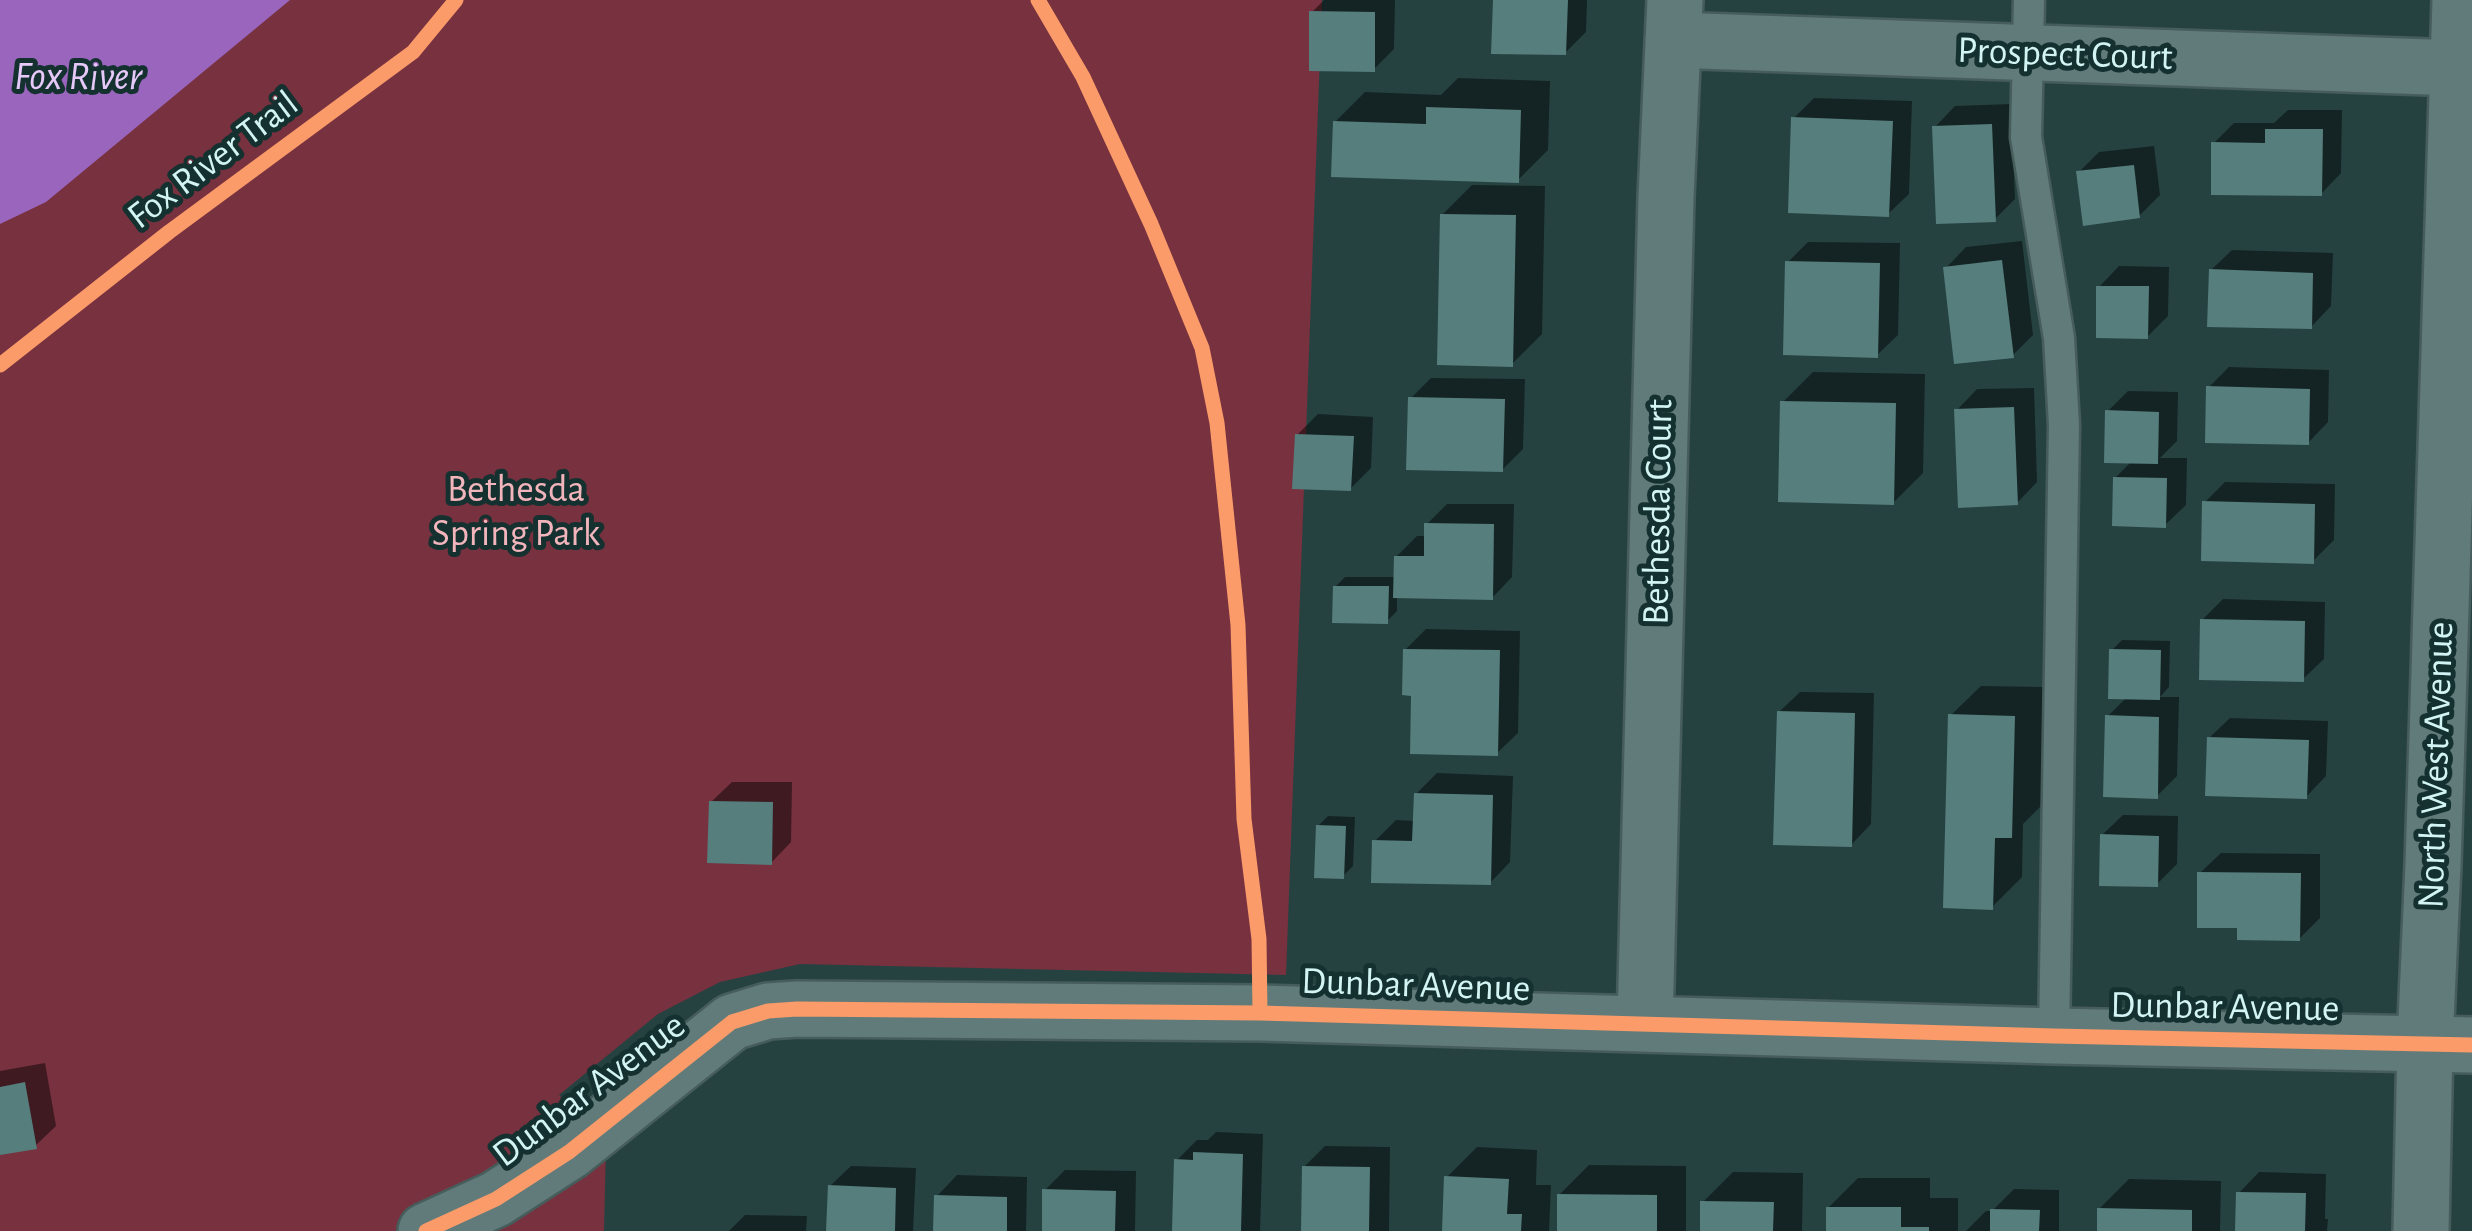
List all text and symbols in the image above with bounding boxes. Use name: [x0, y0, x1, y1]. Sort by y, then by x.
street label: Prospect Court: [1957, 27, 2173, 81]
water label: Fox River: [14, 53, 142, 101]
street label: Fox River Trail: [119, 81, 307, 239]
street label: Bethesda Court: [1633, 399, 1683, 625]
park label: Bethesda Spring Park: [432, 467, 600, 556]
street label: North West Avenue: [2408, 621, 2464, 909]
street label: Dunbar Avenue: [1301, 958, 1531, 1012]
street label: Dunbar Avenue: [2110, 982, 2340, 1032]
street label: Dunbar Avenue: [484, 1003, 694, 1177]

